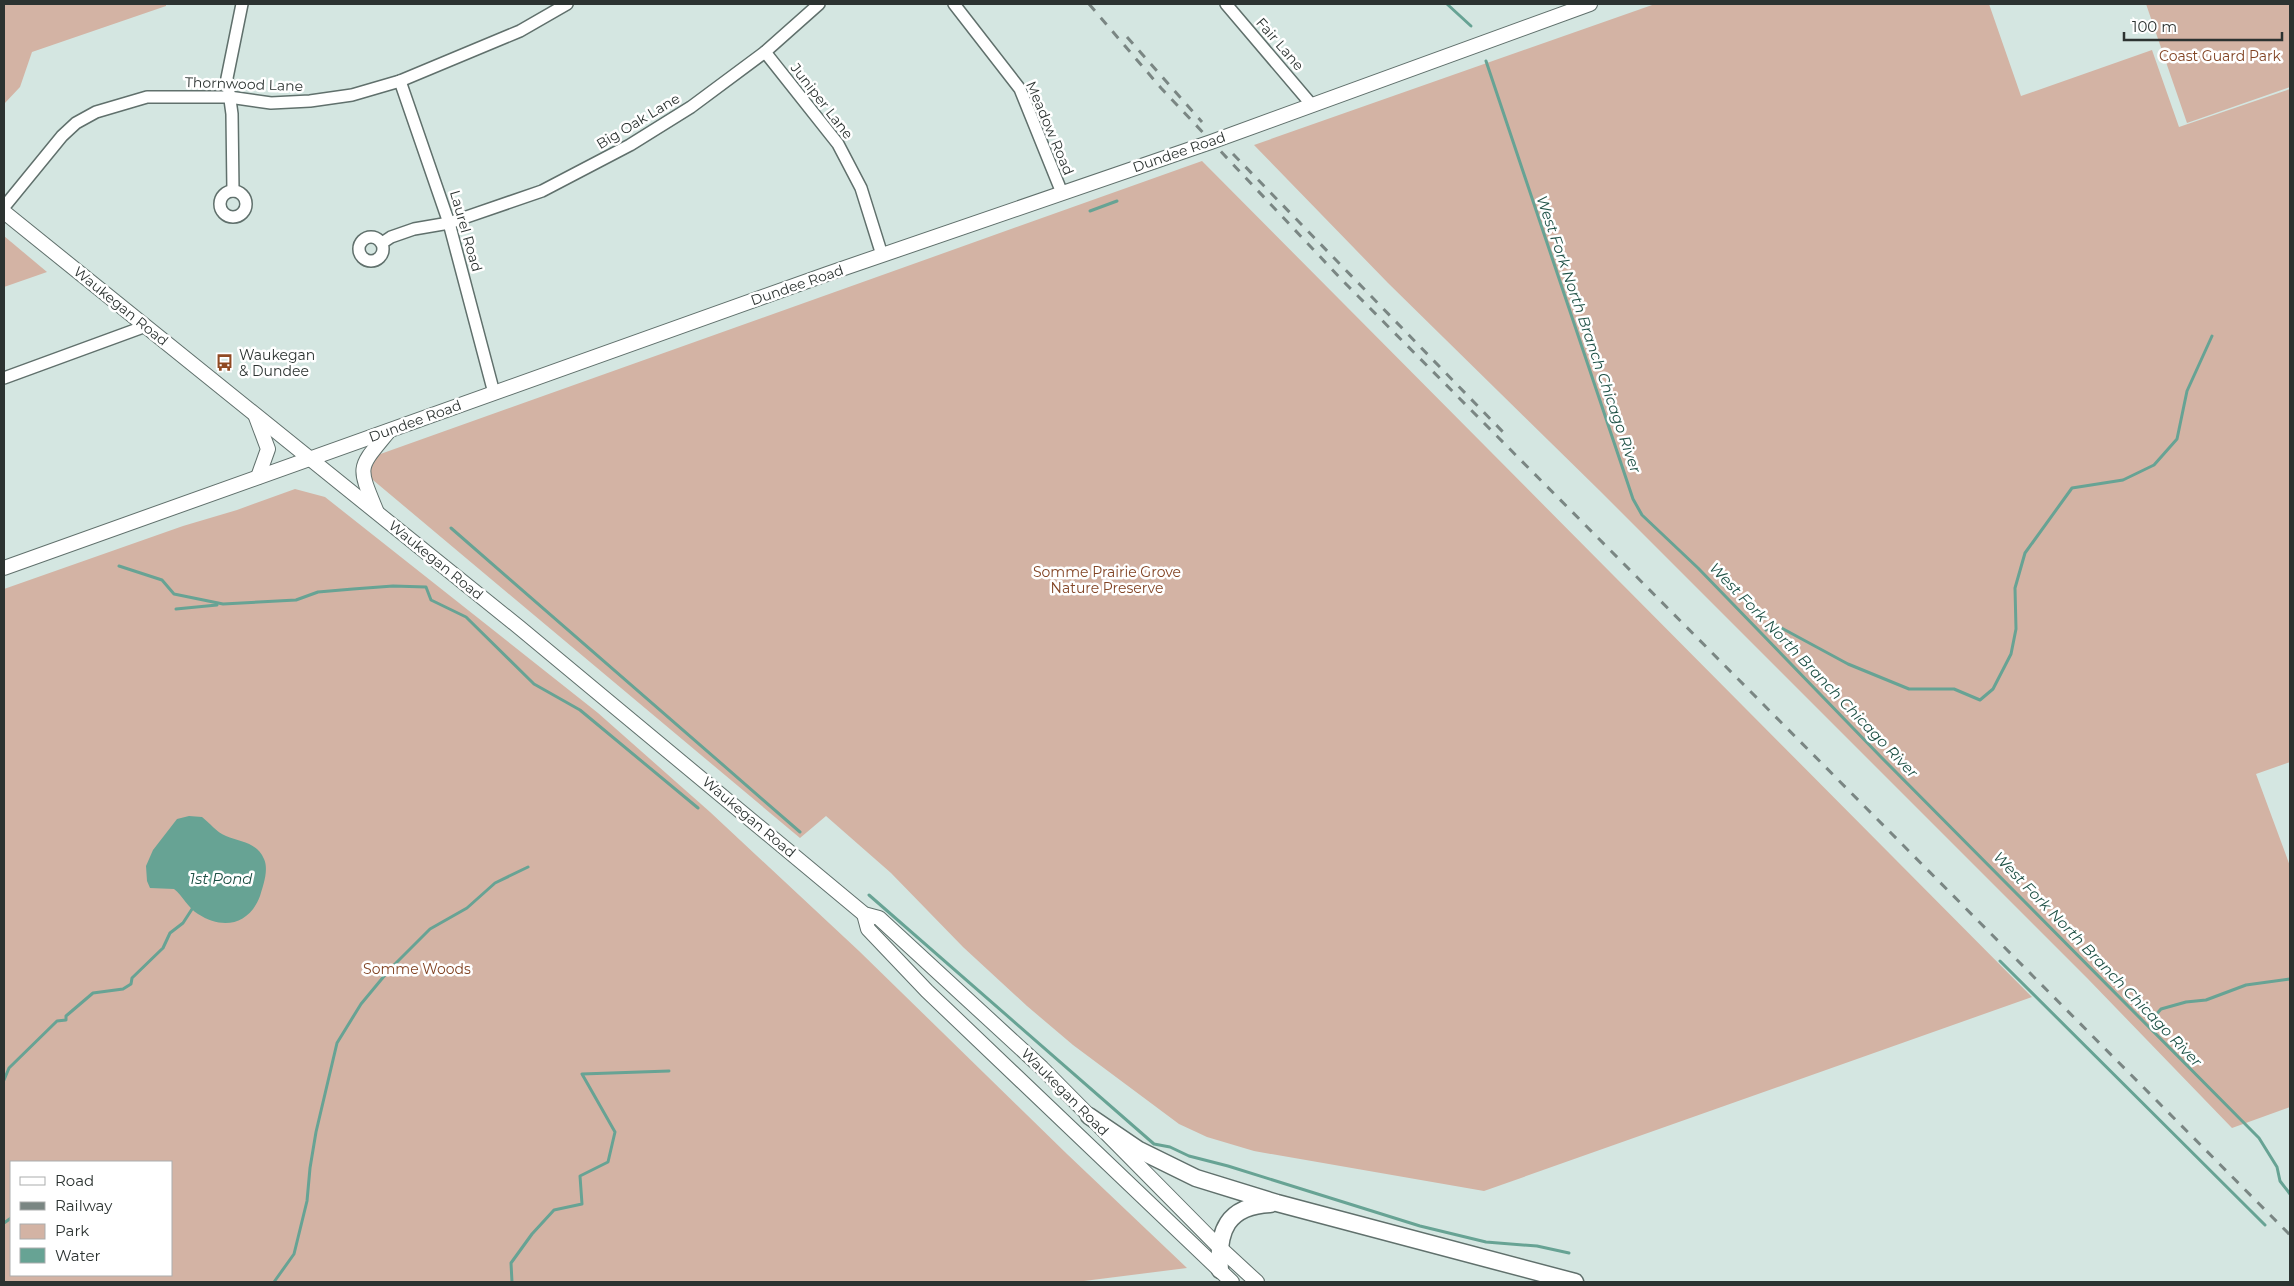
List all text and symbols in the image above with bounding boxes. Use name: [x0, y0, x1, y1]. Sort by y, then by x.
scale bar: [2124, 10, 2282, 42]
street label: Fair Lane: [1252, 14, 1308, 74]
text: 100 m: [2132, 17, 2177, 36]
park label: Coast Guard Park: [2159, 47, 2282, 65]
street label: Juniper Lane: [786, 59, 857, 143]
street label: Thornwood Lane: [185, 73, 303, 95]
street label: Meadow Road: [1022, 78, 1078, 178]
street label: Big Oak Lane: [593, 89, 683, 153]
street label: Dundee Road: [1130, 128, 1228, 176]
street label: Laurel Road: [446, 188, 486, 274]
water label: West Fork North Branch Chicago River: [1532, 193, 1646, 476]
street label: Dundee Road: [748, 261, 846, 309]
street label: Waukegan Road: [70, 262, 172, 350]
place label: Waukegan & Dundee: [239, 346, 315, 380]
bus stop icon: Waukegan & Dundee: [215, 353, 235, 373]
street label: Dundee Road: [366, 396, 464, 446]
street label: Waukegan Road: [385, 516, 487, 604]
water label: West Fork North Branch Chicago River: [1706, 558, 1923, 782]
park label: Somme Prairie Grove Nature Preserve: [1033, 563, 1181, 597]
street label: Waukegan Road: [699, 773, 799, 861]
water label: West Fork North Branch Chicago River: [1990, 847, 2207, 1071]
water label: 1st Pond: [189, 869, 253, 888]
park label: Somme Woods: [363, 960, 471, 978]
street label: Waukegan Road: [1017, 1044, 1113, 1140]
legend: [10, 1161, 172, 1276]
text: Road: [55, 1171, 94, 1190]
text: Railway: [55, 1196, 113, 1215]
text: Park: [55, 1221, 89, 1240]
text: Water: [55, 1246, 101, 1265]

